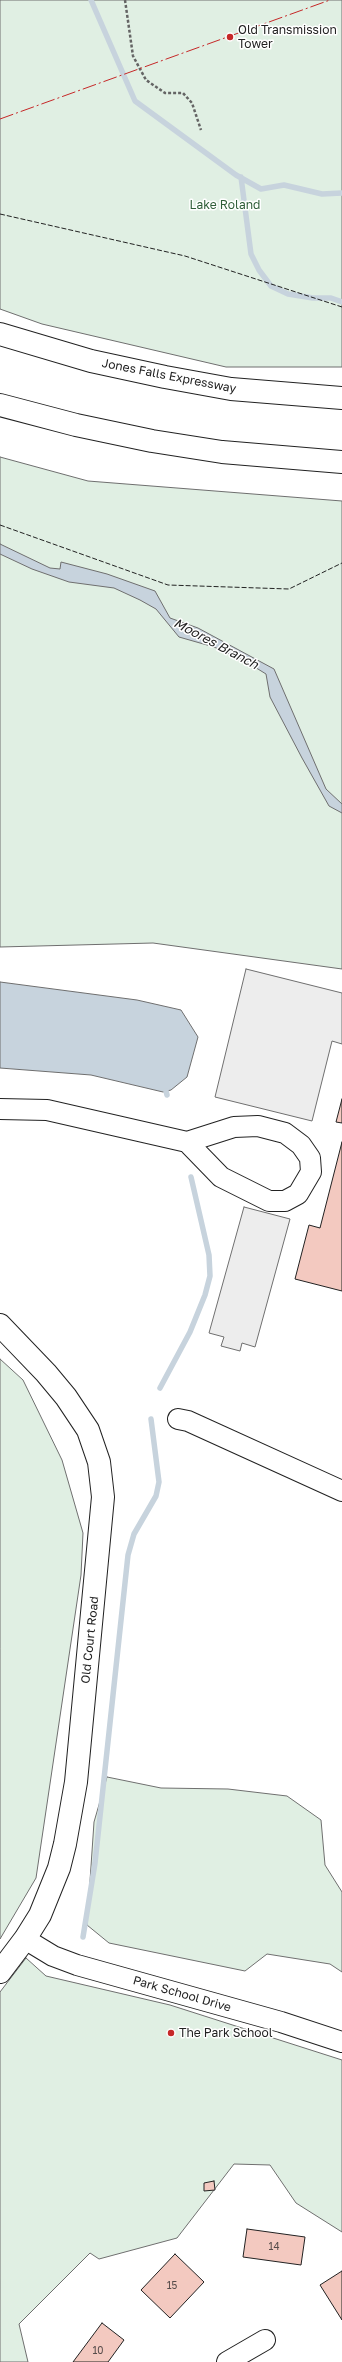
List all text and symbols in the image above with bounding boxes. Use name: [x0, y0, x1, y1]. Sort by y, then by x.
place label: Old Transmission Tower: [238, 23, 337, 51]
marker: Old Transmission Tower: [225, 32, 235, 42]
park label: Lake Roland: [190, 198, 260, 212]
street label: Jones Falls Expressway: [101, 356, 237, 396]
water label: Moores Branch: [171, 615, 261, 673]
street label: Old Court Road: [78, 1596, 102, 1684]
street label: Park School Drive: [131, 1973, 233, 2015]
place label: The Park School: [179, 2026, 273, 2040]
marker: The Park School: [166, 2028, 176, 2038]
house number: 14: [269, 2241, 279, 2253]
house number: 15: [167, 2280, 177, 2292]
house number: 10: [92, 2345, 104, 2357]

